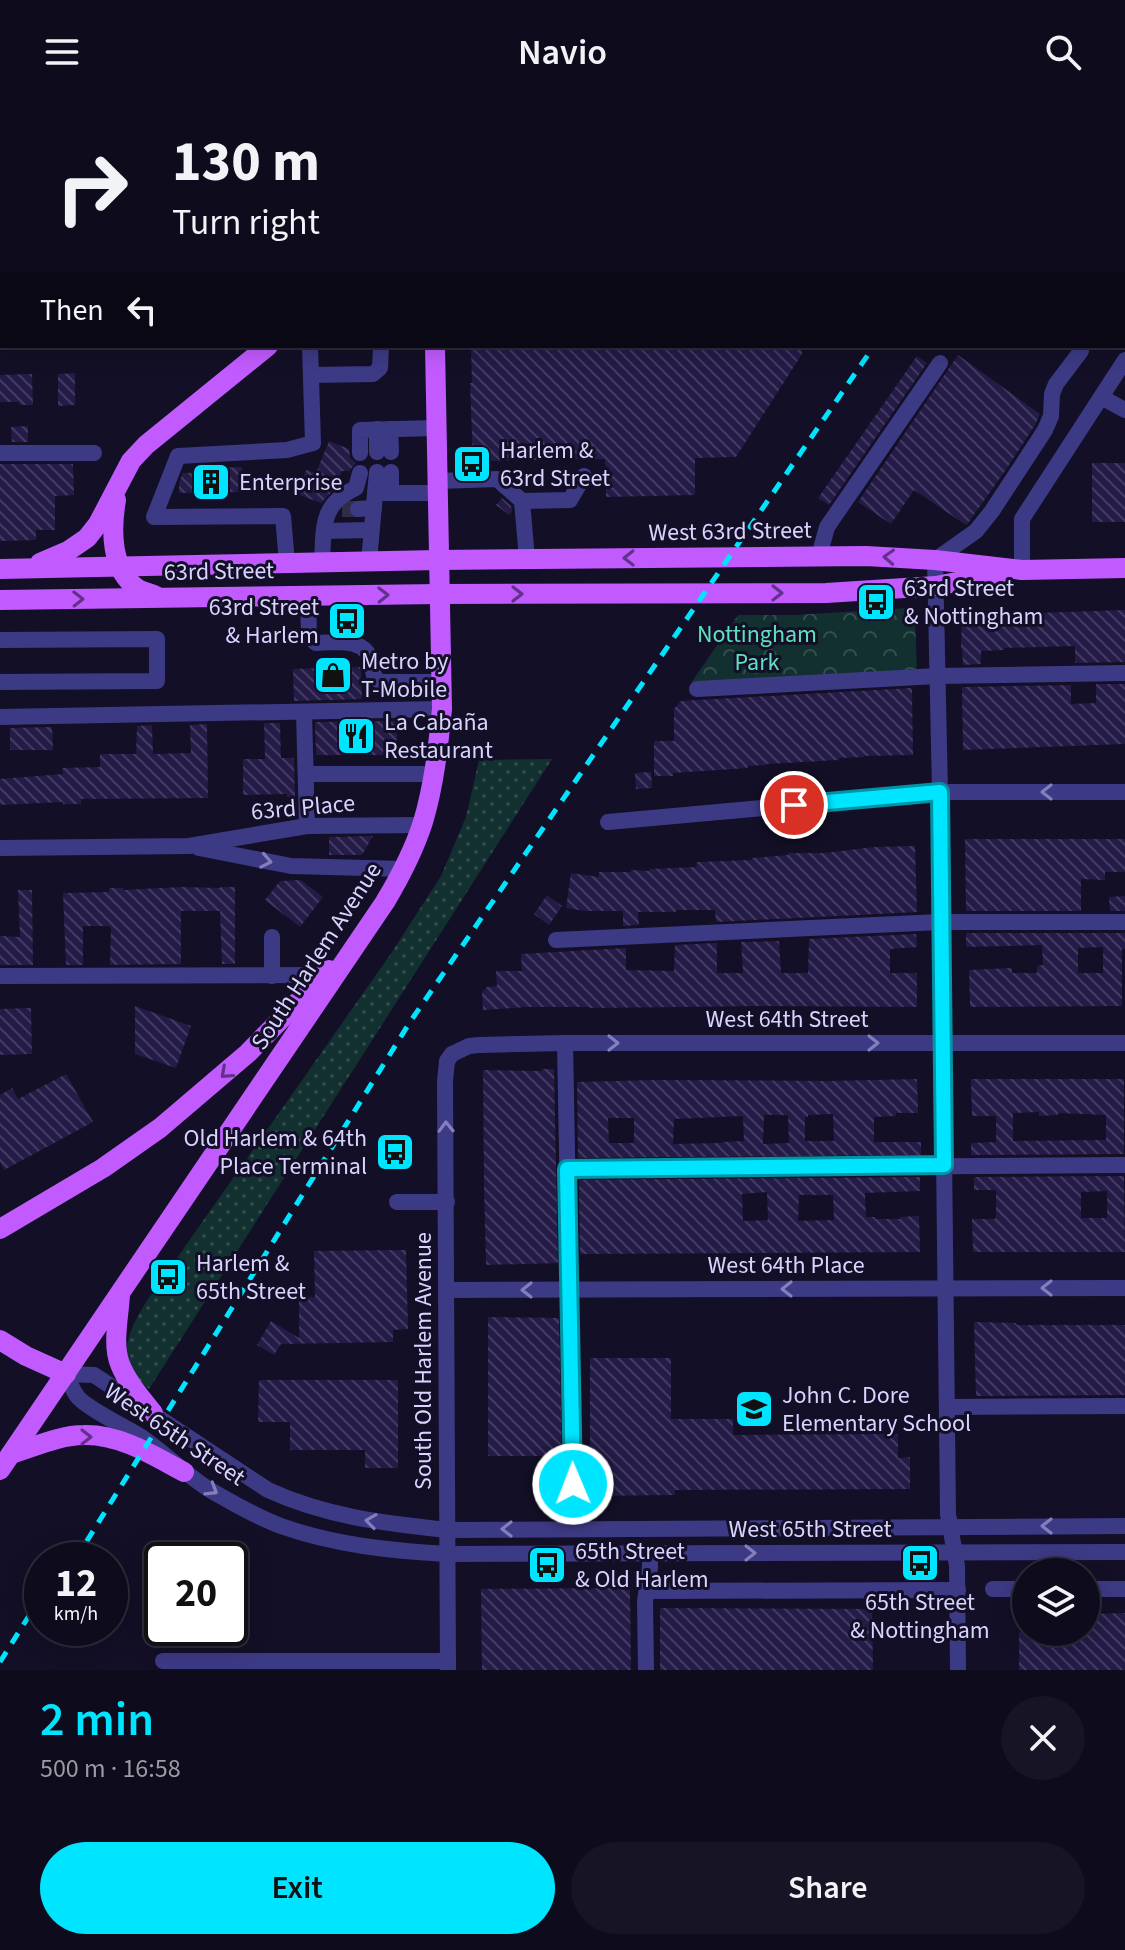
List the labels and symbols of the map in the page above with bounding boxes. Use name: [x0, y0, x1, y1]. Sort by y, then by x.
place label: Harlem & 63rd Street: [500, 433, 610, 496]
bus stop icon: Harlem & 63rd Street: [451, 443, 493, 485]
building icon: Enterprise: [190, 461, 232, 503]
place label: Enterprise: [239, 465, 342, 500]
street label: West 63rd Street: [648, 513, 812, 550]
one-way arrow: [622, 549, 635, 567]
one-way arrow: [882, 549, 895, 566]
street label: 63rd Street: [164, 553, 274, 590]
place label: 63rd Street & Nottingham: [904, 571, 1043, 634]
bus stop icon: 63rd Street & Nottingham: [855, 581, 897, 623]
one-way arrow: [771, 584, 784, 602]
one-way arrow: [511, 585, 524, 603]
one-way arrow: [377, 586, 390, 604]
one-way arrow: [72, 590, 85, 608]
place label: 63rd Street & Harlem: [209, 590, 319, 653]
bus stop icon: 63rd Street & Harlem: [326, 600, 368, 642]
park label: Nottingham Park: [697, 617, 817, 680]
place label: Metro by T-Mobile: [361, 644, 449, 707]
shop icon: Metro by T-Mobile: [312, 654, 354, 696]
place label: La Cabaña Restaurant: [384, 705, 493, 768]
restaurant icon: La Cabaña Restaurant: [335, 715, 377, 757]
pin: [760, 771, 828, 839]
one-way arrow: [1040, 783, 1053, 801]
street label: 63rd Place: [250, 786, 356, 829]
one-way arrow: [259, 852, 272, 869]
street label: South Harlem Avenue: [242, 855, 390, 1057]
street label: West 64th Street: [705, 1002, 869, 1037]
one-way arrow: [607, 1034, 620, 1052]
one-way arrow: [867, 1034, 880, 1052]
one-way arrow: [220, 1063, 235, 1078]
one-way arrow: [437, 1120, 455, 1133]
place label: Old Harlem & 64th Place Terminal: [184, 1121, 367, 1184]
bus stop icon: Old Harlem & 64th Place Terminal: [374, 1131, 416, 1173]
street label: South Old Harlem Avenue: [406, 1232, 441, 1490]
place label: Harlem & 65th Street: [196, 1246, 306, 1309]
street label: West 64th Place: [707, 1248, 865, 1283]
bus stop icon: Harlem & 65th Street: [147, 1256, 189, 1298]
one-way arrow: [1040, 1279, 1053, 1297]
one-way arrow: [780, 1280, 793, 1298]
one-way arrow: [520, 1281, 533, 1299]
street label: West 65th Street: [97, 1374, 252, 1495]
place label: John C. Dore Elementary School: [782, 1378, 971, 1441]
school or university icon: John C. Dore Elementary School: [733, 1388, 775, 1430]
one-way arrow: [80, 1428, 93, 1446]
position arrow: [531, 1442, 615, 1526]
one-way arrow: [203, 1480, 218, 1495]
street label: West 65th Street: [728, 1512, 892, 1547]
one-way arrow: [364, 1513, 378, 1530]
one-way arrow: [1040, 1518, 1053, 1535]
one-way arrow: [500, 1520, 513, 1538]
place label: 65th Street & Old Harlem: [575, 1534, 709, 1597]
speed limit sign: 20: [144, 1542, 248, 1646]
bus stop icon: 65th Street & Nottingham: [899, 1542, 941, 1584]
bus stop icon: 65th Street & Old Harlem: [526, 1544, 568, 1586]
one-way arrow: [744, 1544, 757, 1562]
place label: 65th Street & Nottingham: [850, 1585, 990, 1648]

